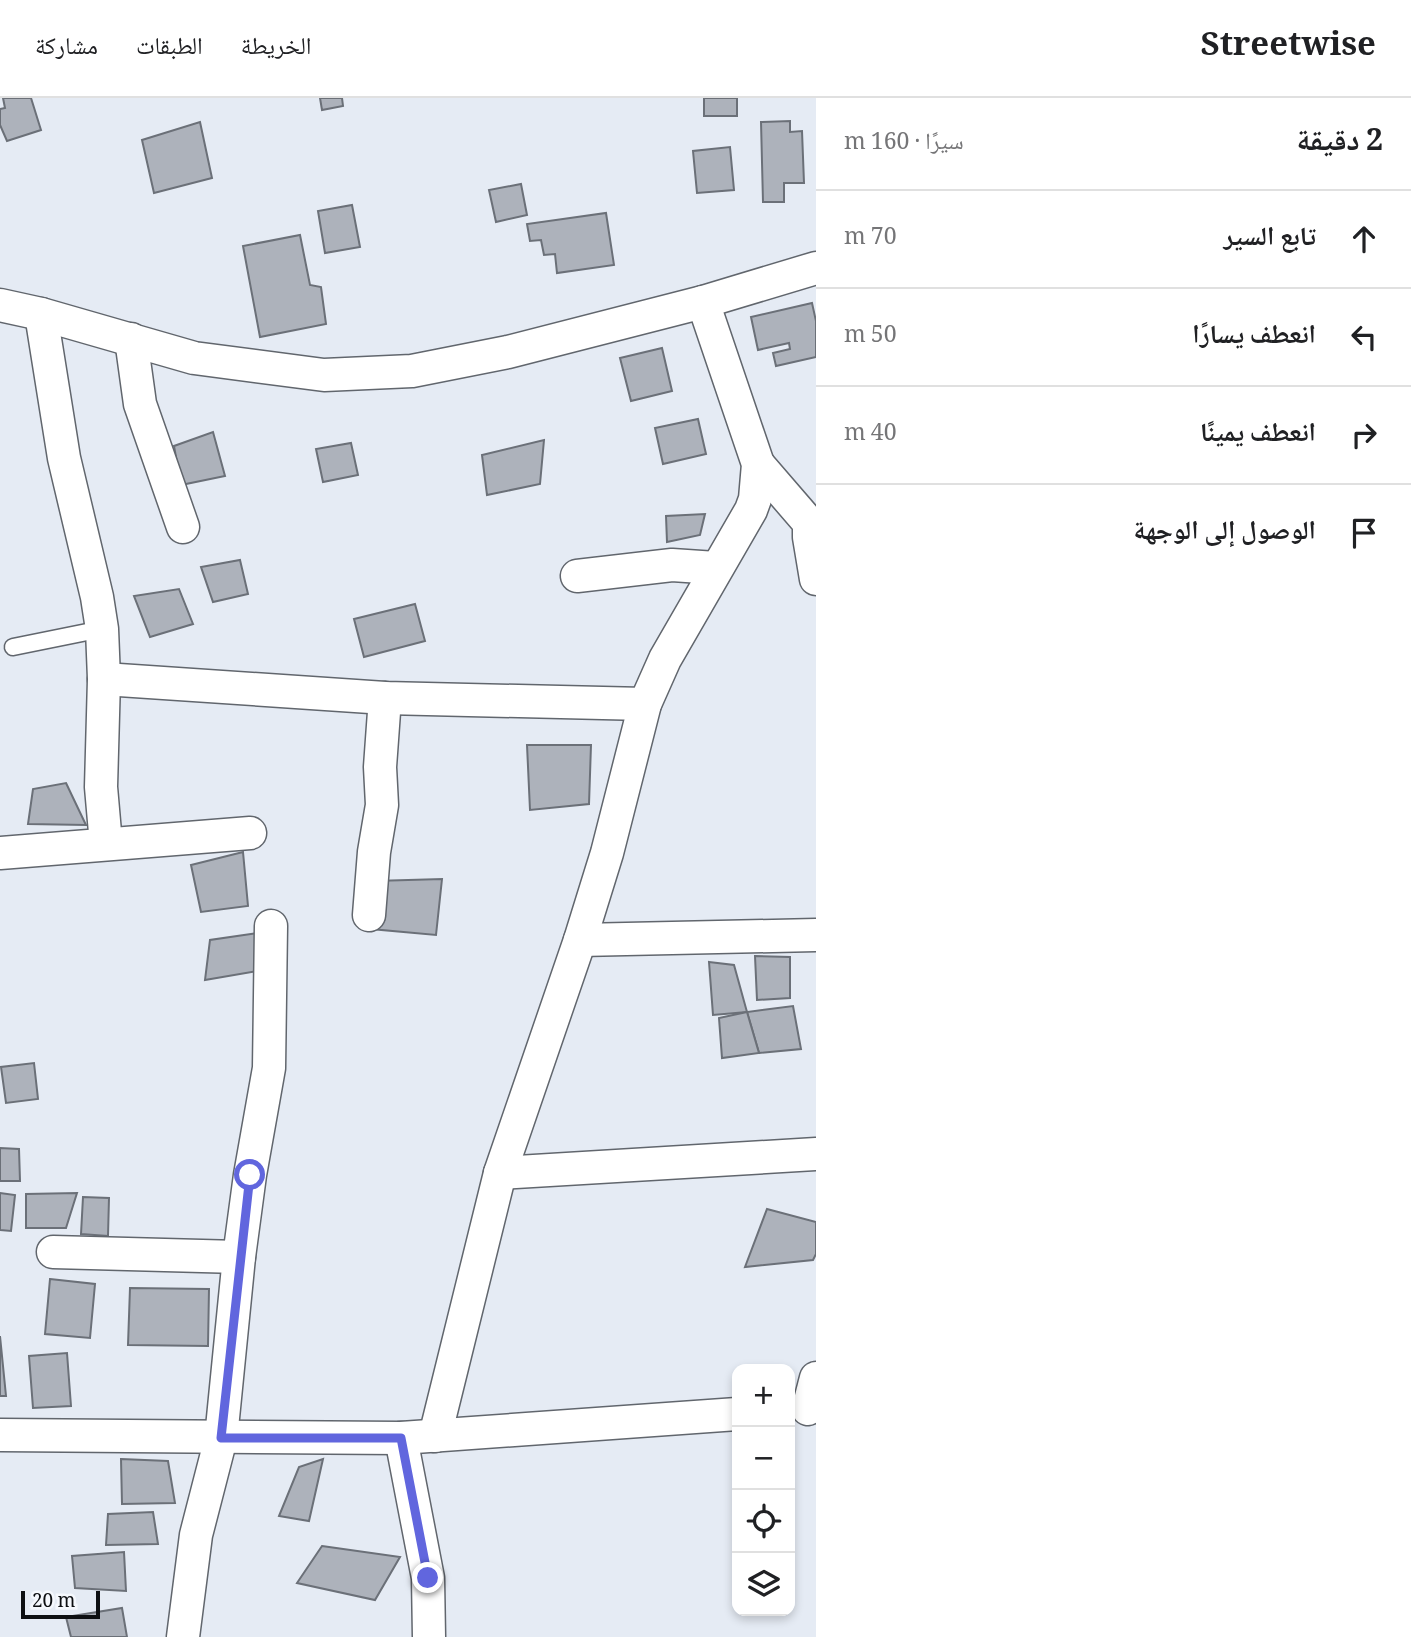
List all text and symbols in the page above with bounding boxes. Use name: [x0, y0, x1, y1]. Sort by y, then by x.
text: Streetwise: [1201, 20, 1376, 76]
text: مشاركة: [35, 28, 98, 69]
text: الطبقات: [136, 28, 203, 69]
text: الخريطة: [241, 28, 311, 69]
text: 2 دقيقة: [1297, 118, 1383, 169]
text: سيرًا · 160 m: [844, 124, 964, 164]
text: تابع السير: [1224, 217, 1316, 261]
text: 70 m: [844, 219, 897, 259]
icon: ahead: [1345, 220, 1383, 258]
text: انعطف يسارًا: [1192, 315, 1316, 359]
text: 50 m: [844, 317, 897, 357]
icon: left: [1345, 318, 1383, 356]
text: انعطف يمينًا: [1200, 413, 1316, 457]
text: 40 m: [844, 415, 897, 455]
icon: right: [1345, 416, 1383, 454]
text: الوصول إلى الوجهة: [1134, 511, 1316, 555]
icon: arrive: [1345, 514, 1383, 552]
route start: [234, 1159, 265, 1190]
map controls: [732, 1364, 795, 1616]
button: +: [732, 1364, 795, 1427]
button: −: [732, 1427, 795, 1490]
button: locate: [732, 1490, 795, 1553]
button: layers: [732, 1553, 795, 1616]
route end: [412, 1562, 443, 1593]
text: 20 m: [32, 1587, 75, 1619]
scale bar: [21, 1588, 100, 1620]

